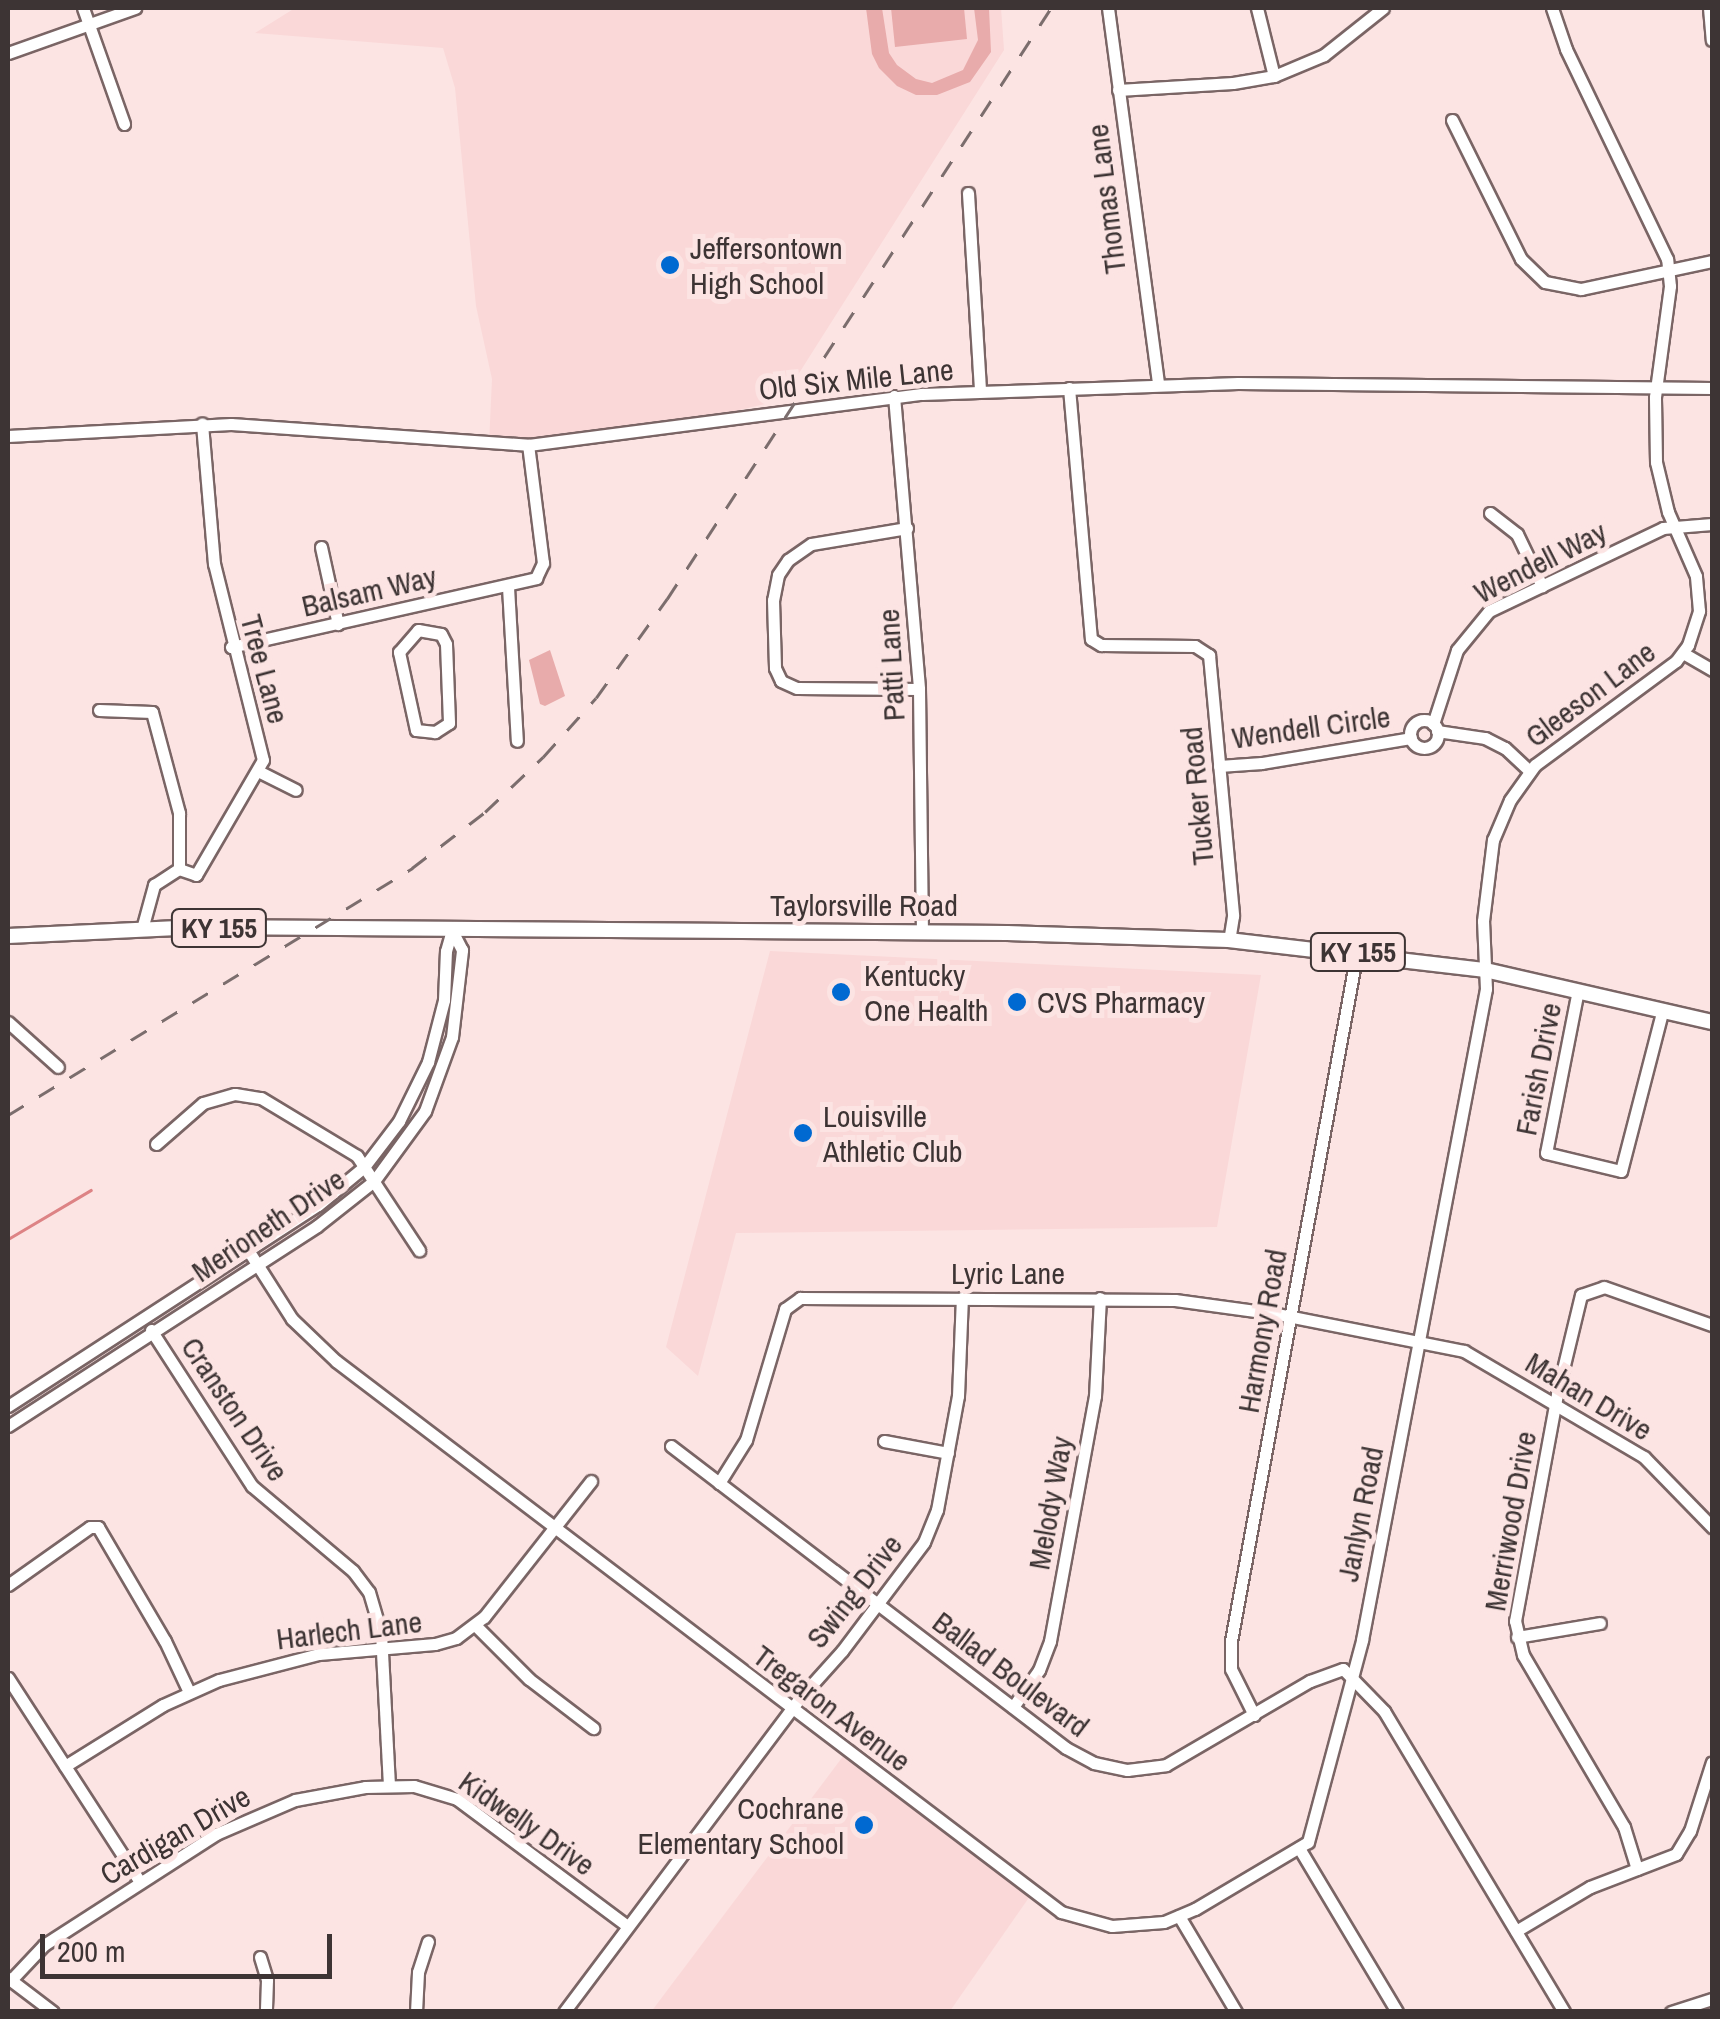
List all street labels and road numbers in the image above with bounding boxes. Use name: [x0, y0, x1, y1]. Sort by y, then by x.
street label: Thomas Lane: [1079, 122, 1133, 276]
street label: Old Six Mile Lane: [757, 351, 955, 407]
street label: Wendell Way: [1468, 513, 1612, 611]
street label: Balsam Way: [298, 558, 440, 624]
street label: Patti Lane: [870, 608, 912, 722]
street label: Tree Lane: [233, 611, 297, 727]
street label: Gleeson Lane: [1518, 634, 1662, 754]
street label: Wendell Circle: [1230, 698, 1392, 756]
street label: Tucker Road: [1173, 725, 1221, 867]
street label: Taylorsville Road: [770, 887, 958, 923]
road number: KY 155: [169, 905, 269, 951]
road number: KY 155: [1308, 929, 1408, 975]
street label: Farish Drive: [1508, 1000, 1568, 1138]
street label: Merioneth Drive: [185, 1161, 351, 1289]
street label: Harmony Road: [1230, 1246, 1294, 1416]
street label: Lyric Lane: [951, 1255, 1065, 1291]
street label: Cranston Drive: [174, 1330, 296, 1488]
street label: Mahan Drive: [1519, 1344, 1659, 1448]
street label: Merriwood Drive: [1476, 1428, 1544, 1614]
street label: Melody Way: [1021, 1434, 1079, 1572]
street label: Janlyn Road: [1329, 1443, 1391, 1585]
street label: Swing Drive: [799, 1527, 909, 1655]
street label: Harlech Lane: [274, 1603, 424, 1657]
street label: Ballad Boulevard: [926, 1604, 1096, 1744]
street label: Tregaron Avenue: [746, 1637, 918, 1779]
street label: Kidwelly Drive: [452, 1763, 602, 1883]
street label: Cardigan Drive: [94, 1778, 256, 1892]

